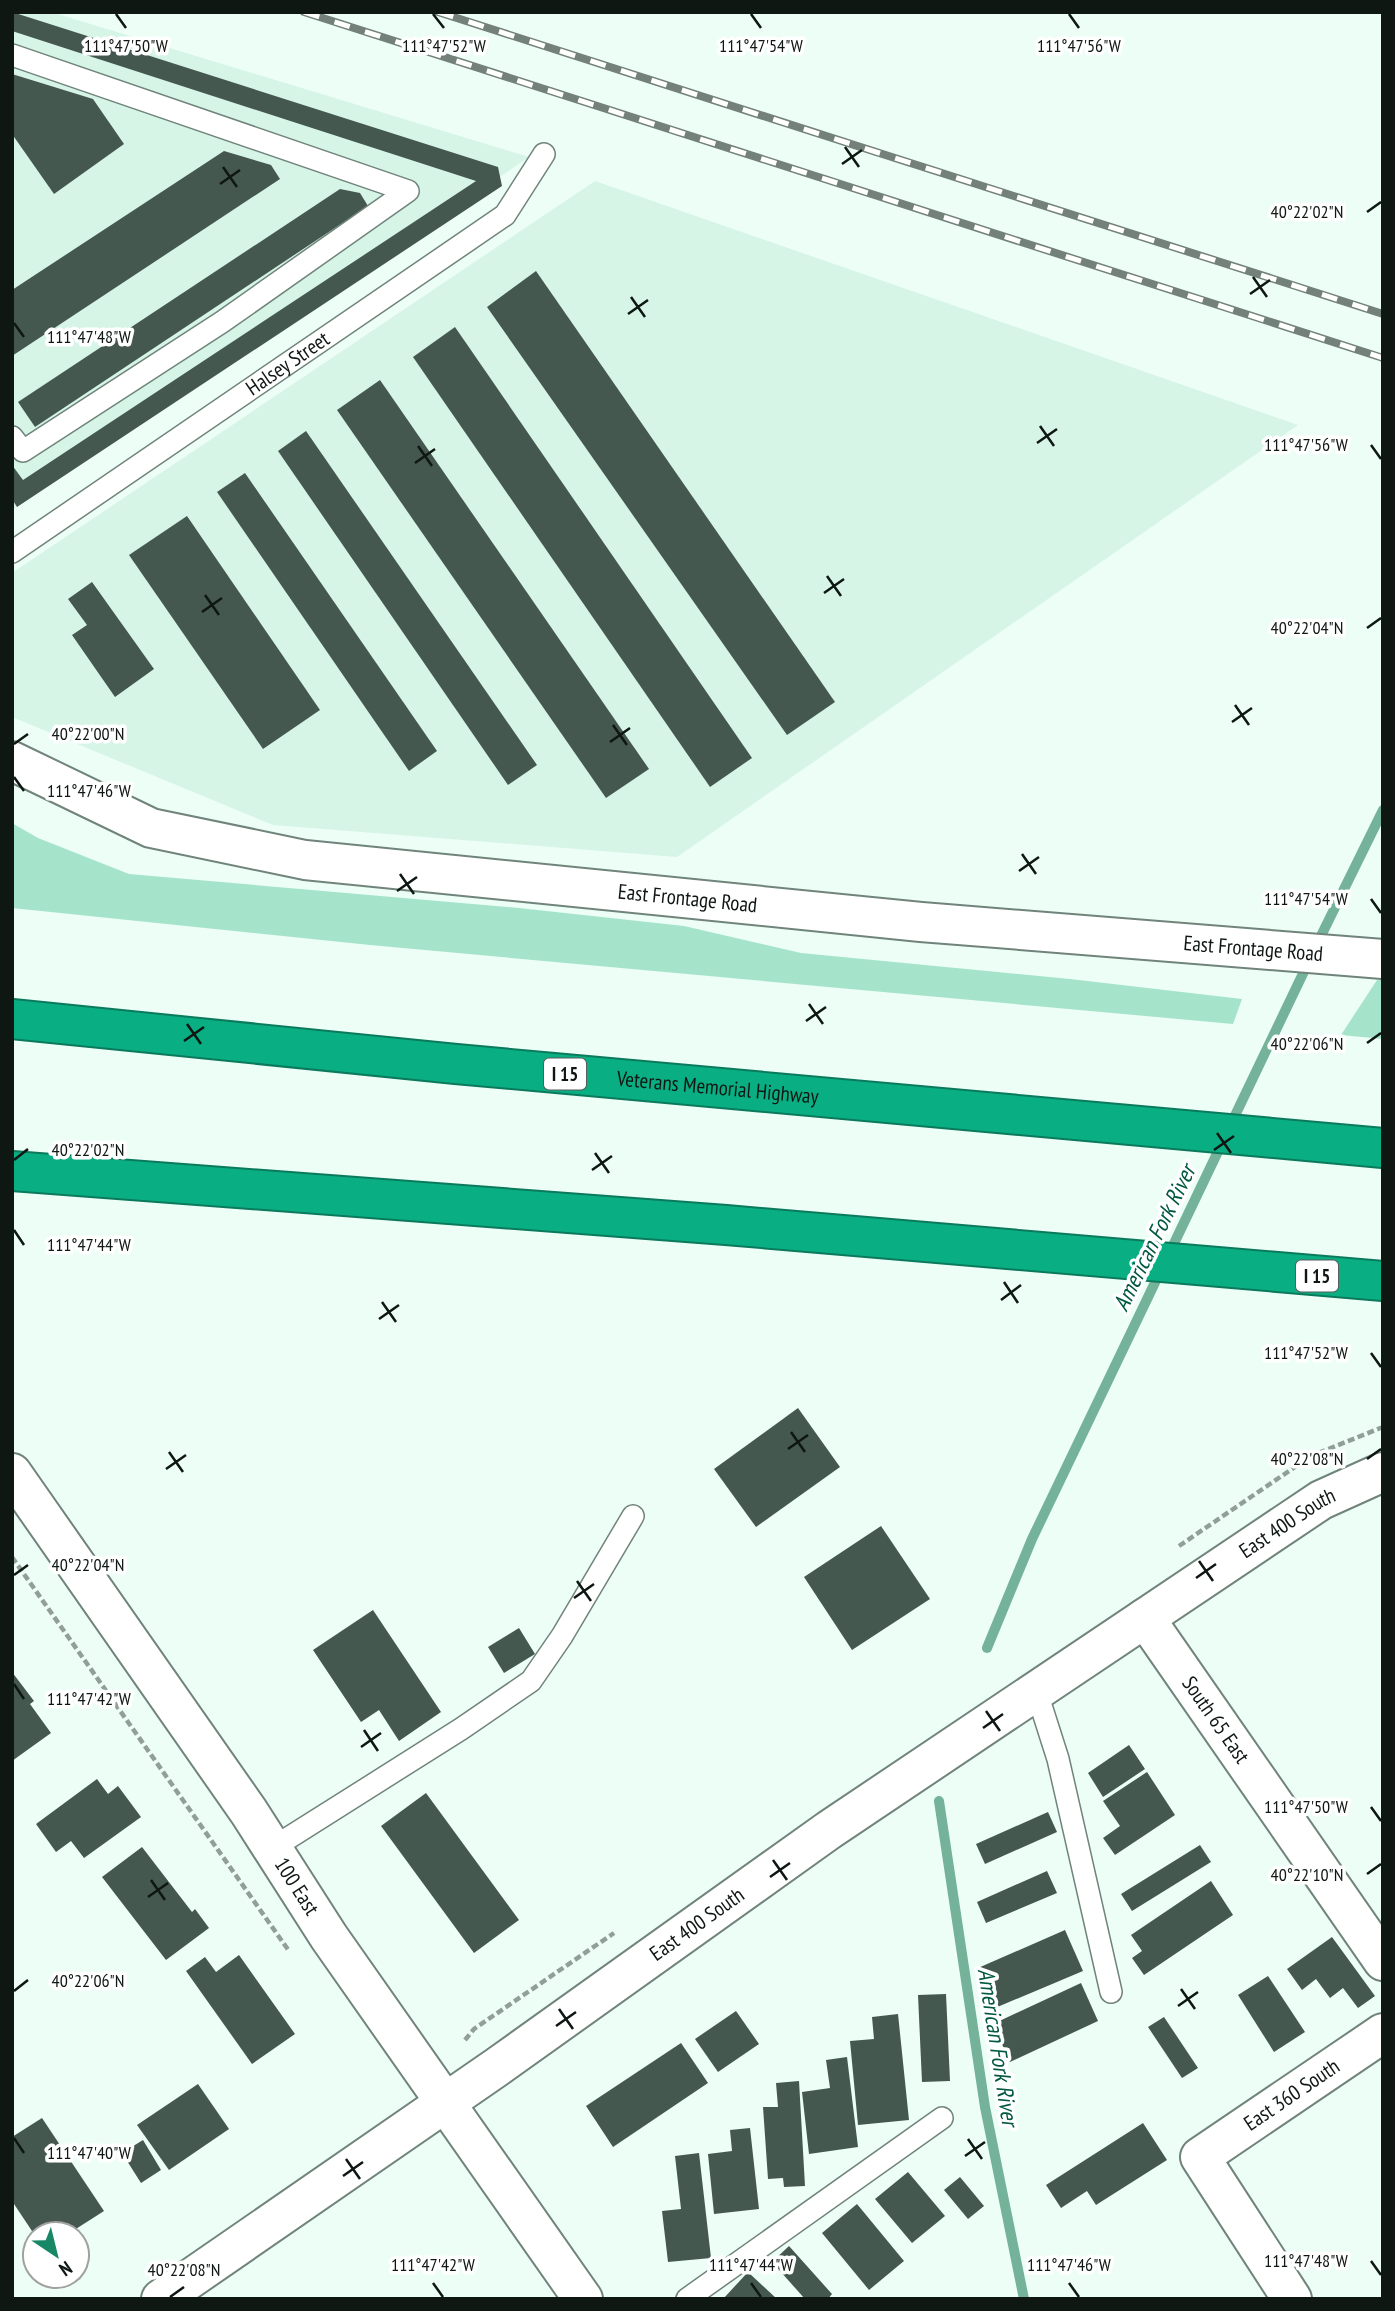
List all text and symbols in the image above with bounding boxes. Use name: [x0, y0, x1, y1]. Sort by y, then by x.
text: 111°47'50"W: [84, 34, 168, 57]
text: 111°47'52"W: [402, 34, 486, 57]
text: 111°47'54"W: [719, 34, 803, 57]
text: 111°47'56"W: [1037, 34, 1121, 57]
text: 40°22'02"N: [1271, 200, 1343, 223]
text: 111°47'48"W: [47, 325, 131, 348]
street label: Halsey Street: [240, 325, 335, 401]
text: 111°47'56"W: [1264, 433, 1348, 456]
text: 40°22'04"N: [1271, 616, 1343, 639]
text: 40°22'00"N: [52, 722, 124, 745]
text: 111°47'46"W: [47, 779, 131, 802]
street label: East Frontage Road: [617, 878, 758, 918]
text: 111°47'54"W: [1264, 887, 1348, 910]
street label: East Frontage Road: [1183, 929, 1324, 967]
text: 40°22'06"N: [1271, 1032, 1343, 1055]
road number: I 15: [544, 1058, 586, 1090]
street label: Veterans Memorial Highway: [615, 1065, 820, 1110]
text: 40°22'02"N: [52, 1138, 124, 1161]
water label: American Fork River: [1106, 1157, 1203, 1315]
text: 111°47'44"W: [47, 1233, 131, 1256]
road number: I 15: [1296, 1260, 1338, 1292]
text: 111°47'52"W: [1264, 1341, 1348, 1364]
text: 40°22'08"N: [1271, 1447, 1343, 1470]
street label: East 400 South: [1234, 1481, 1339, 1564]
text: 40°22'04"N: [52, 1553, 124, 1576]
street label: South 65 East: [1176, 1671, 1256, 1769]
text: 111°47'42"W: [47, 1687, 131, 1710]
text: 111°47'50"W: [1264, 1795, 1348, 1818]
street label: 100 East: [269, 1852, 326, 1920]
text: 40°22'10"N: [1271, 1863, 1343, 1886]
street label: East 400 South: [644, 1881, 749, 1967]
water label: American Fork River: [972, 1966, 1026, 2131]
text: 40°22'06"N: [52, 1969, 124, 1992]
street label: East 360 South: [1238, 2052, 1344, 2136]
text: 111°47'40"W: [47, 2141, 131, 2164]
north arrow: [21, 2220, 91, 2290]
text: 111°47'48"W: [1264, 2249, 1348, 2272]
text: 111°47'42"W: [391, 2253, 475, 2276]
text: 111°47'44"W: [709, 2253, 793, 2276]
text: 111°47'46"W: [1027, 2253, 1111, 2276]
text: N: [55, 2256, 77, 2282]
text: 40°22'08"N: [148, 2258, 220, 2281]

